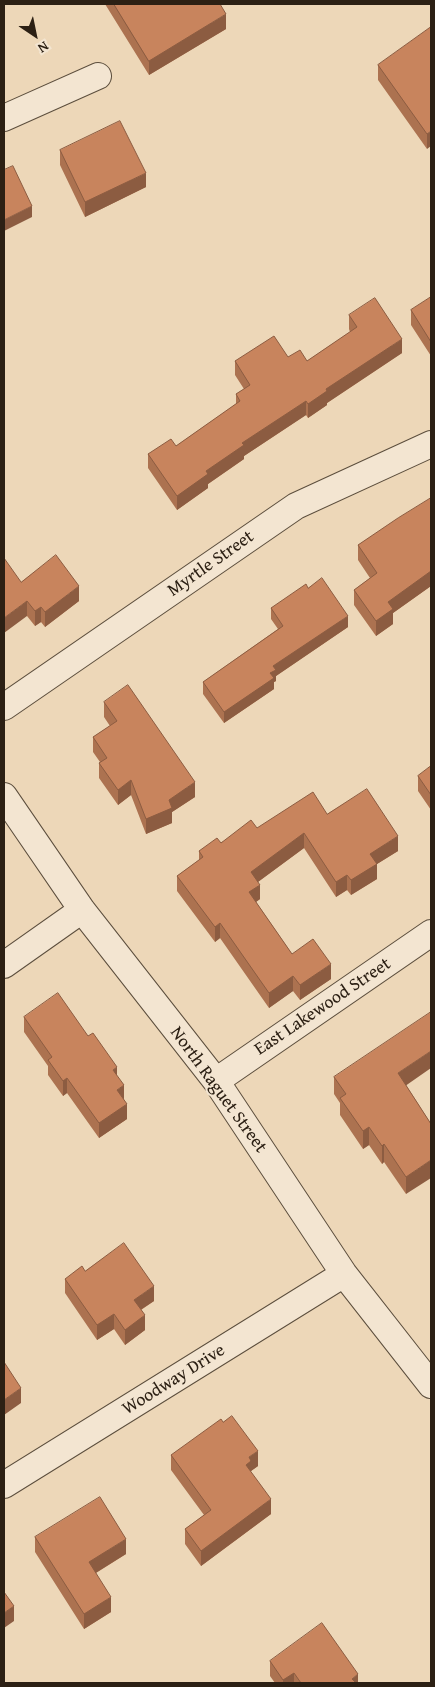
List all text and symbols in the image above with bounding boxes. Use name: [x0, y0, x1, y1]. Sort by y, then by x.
north arrow: [10, 10, 60, 60]
text: N: [34, 37, 53, 58]
street label: Myrtle Street: [164, 526, 258, 602]
street label: East Lakewood Street: [251, 953, 395, 1061]
street label: North Raguet Street: [165, 1023, 271, 1157]
street label: Woodway Drive: [119, 1340, 229, 1420]

